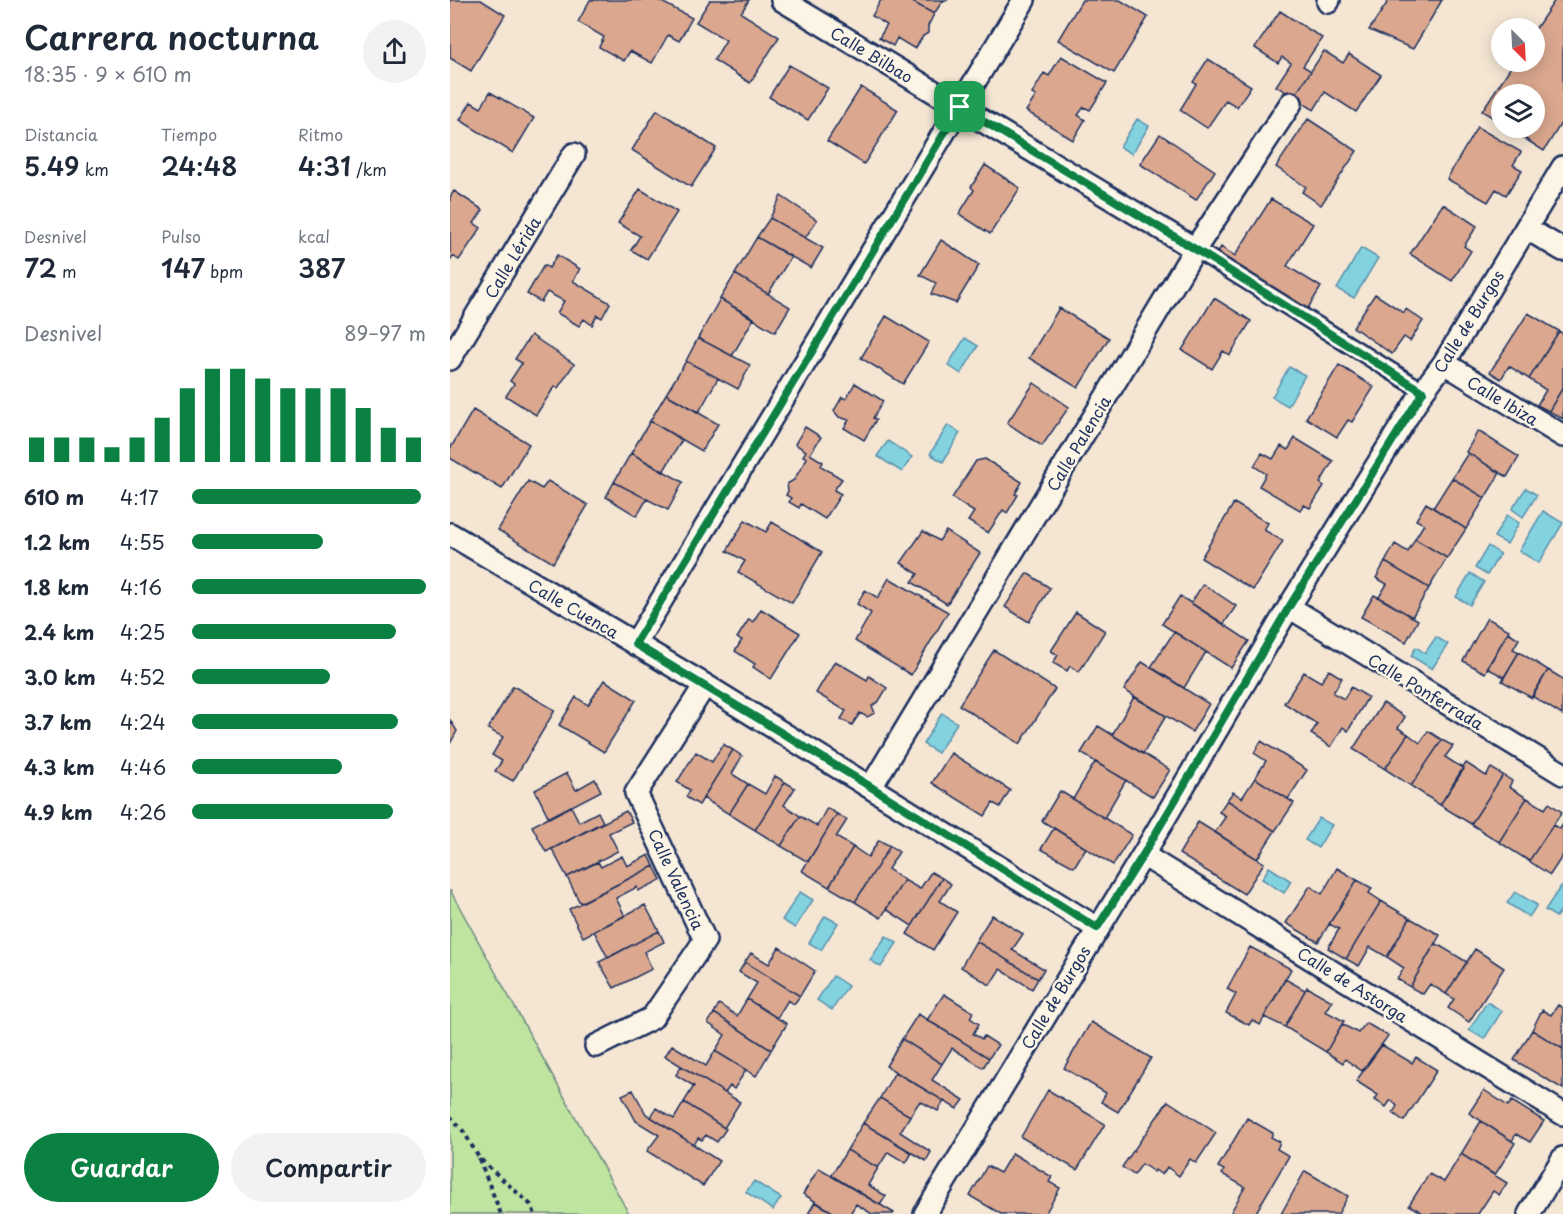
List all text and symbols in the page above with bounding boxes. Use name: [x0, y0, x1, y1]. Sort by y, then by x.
text: Carrera nocturna: [24, 11, 319, 61]
north arrow: [1491, 18, 1545, 72]
map controls: [1491, 18, 1545, 138]
button: share: [363, 20, 426, 83]
street label: Calle Bilbao: [826, 20, 918, 88]
text: 18:35 · 9 × 610 m: [24, 59, 192, 89]
pin: [934, 81, 985, 132]
button: layers: [1491, 84, 1545, 138]
icon: arrive: [943, 90, 976, 123]
text: Distancia: [24, 122, 98, 146]
text: Tiempo: [161, 122, 217, 146]
text: Ritmo: [298, 122, 343, 146]
text: 5.49: [24, 146, 79, 185]
text: 24:48: [161, 146, 237, 185]
text: 4:31: [298, 146, 351, 185]
text: km: [79, 157, 109, 181]
text: /km: [351, 157, 387, 181]
street label: Calle Lérida: [478, 211, 546, 303]
text: Desnivel: [24, 224, 86, 248]
text: Pulso: [161, 224, 201, 248]
text: kcal: [298, 224, 330, 248]
text: 72: [24, 248, 57, 287]
text: 147: [161, 248, 205, 287]
text: 387: [298, 248, 345, 287]
text: m: [57, 259, 77, 283]
text: bpm: [205, 259, 243, 283]
street label: Calle de Burgos: [1427, 265, 1509, 377]
text: Desnivel: [24, 318, 102, 348]
text: 89–97 m: [344, 318, 426, 348]
street label: Calle Ibiza: [1463, 369, 1543, 431]
street label: Calle Palencia: [1040, 390, 1116, 495]
text: 610 m: [24, 482, 84, 512]
text: 4:17: [120, 482, 159, 512]
text: 1.2 km: [24, 527, 90, 557]
text: 4:55: [120, 527, 165, 557]
text: 1.8 km: [24, 572, 89, 602]
text: 4:16: [120, 572, 162, 602]
street label: Calle Cuenca: [524, 572, 624, 644]
text: 2.4 km: [24, 617, 94, 647]
text: 4:25: [120, 617, 165, 647]
street label: Calle Ponferrada: [1364, 647, 1488, 735]
text: 3.0 km: [24, 662, 96, 692]
text: 4:52: [120, 662, 165, 692]
text: 3.7 km: [24, 707, 92, 737]
text: 4:24: [120, 707, 166, 737]
text: 4.3 km: [24, 752, 95, 782]
text: 4:46: [120, 752, 166, 782]
text: 4.9 km: [24, 797, 93, 827]
text: 4:26: [120, 797, 166, 827]
street label: Calle Valencia: [643, 825, 711, 934]
street label: Calle de Astorga: [1293, 940, 1413, 1028]
street label: Calle de Burgos: [1015, 941, 1095, 1053]
button: Guardar: [24, 1133, 219, 1202]
button: Compartir: [231, 1133, 426, 1202]

